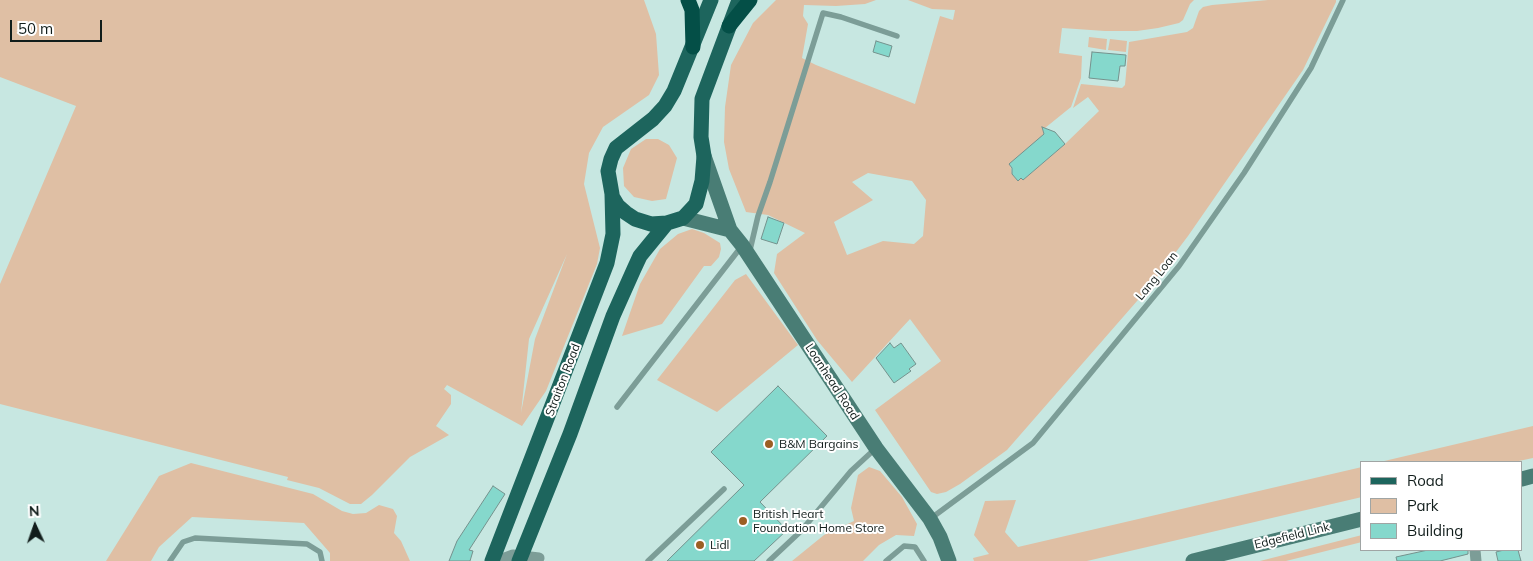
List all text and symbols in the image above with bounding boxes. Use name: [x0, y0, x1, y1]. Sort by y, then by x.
scale bar: [12, 10, 105, 42]
text: 50 m: [18, 19, 53, 38]
street label: Lang Loan: [1133, 249, 1181, 303]
street label: Loanhead Road: [802, 341, 862, 423]
street label: Straiton Road: [543, 342, 583, 418]
place label: B&M Bargains: [779, 437, 859, 451]
marker: B&M Bargains: [763, 438, 775, 450]
legend: [1360, 461, 1523, 551]
text: Road: [1407, 471, 1444, 490]
text: Park: [1407, 496, 1439, 515]
north arrow: [10, 501, 60, 551]
text: N: [28, 502, 40, 520]
place label: British Heart Foundation Home Store: [753, 507, 884, 535]
marker: British Heart Foundation Home Store: [737, 515, 749, 527]
street label: Edgefield Link: [1253, 520, 1331, 552]
text: Building: [1407, 521, 1463, 540]
place label: Lidl: [710, 538, 729, 552]
marker: Lidl: [694, 539, 706, 551]

